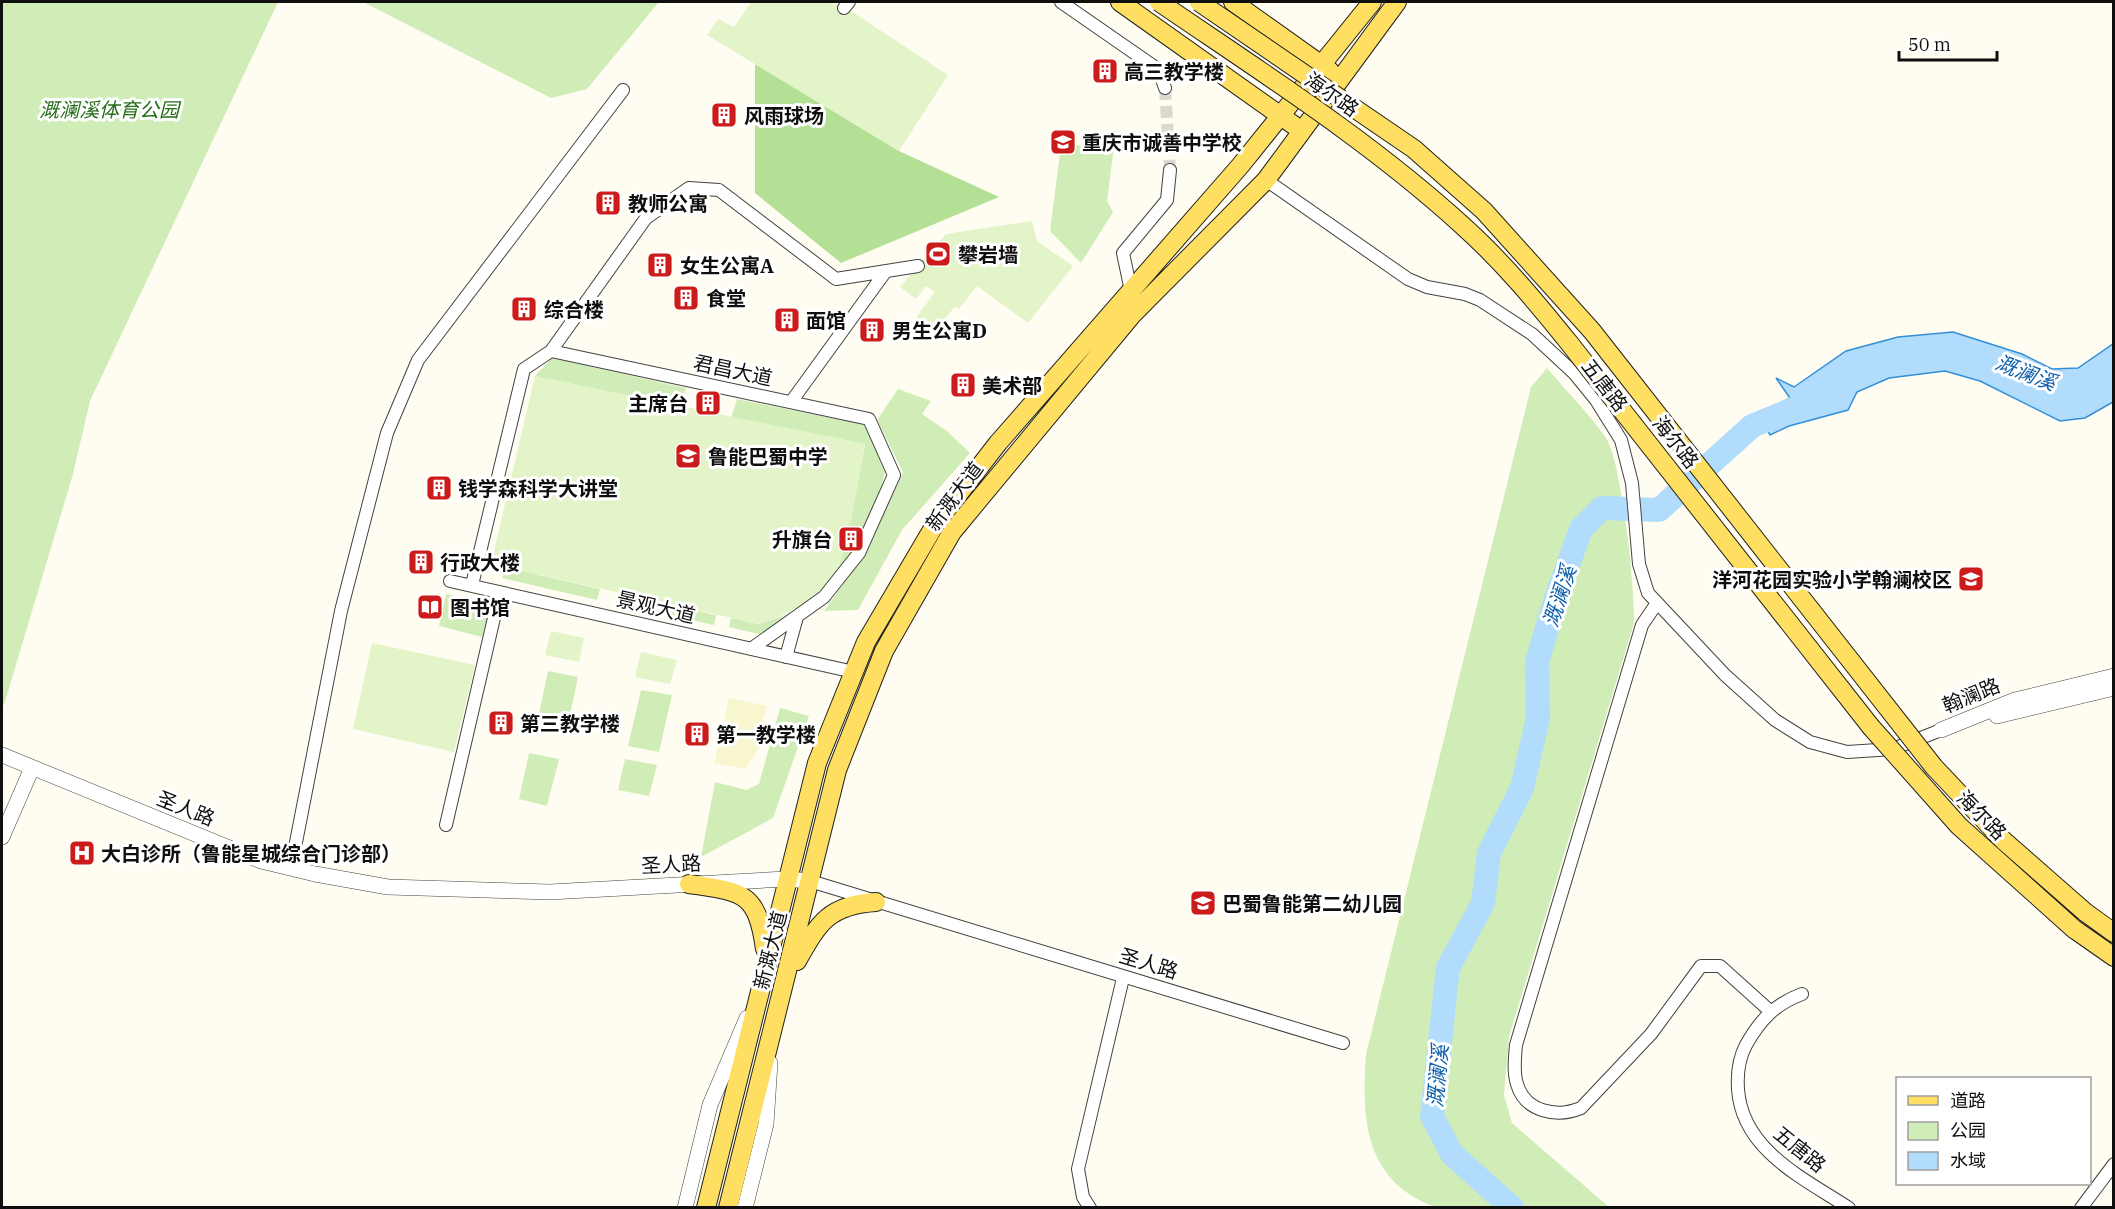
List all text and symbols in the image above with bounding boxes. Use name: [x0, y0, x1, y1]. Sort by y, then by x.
scale bar: [1899, 24, 1996, 62]
text: 50 m: [1908, 33, 1951, 56]
building icon: 高三教学楼: [1090, 56, 1120, 86]
place label: 高三教学楼: [1124, 58, 1224, 85]
street label: 海尔路: [1300, 66, 1364, 122]
park label: 溉澜溪体育公园: [39, 96, 182, 123]
building icon: 风雨球场: [709, 100, 739, 130]
place label: 风雨球场: [744, 102, 824, 129]
school or university icon: 重庆市诚善中学校: [1048, 127, 1078, 157]
place label: 重庆市诚善中学校: [1082, 129, 1242, 156]
building icon: 教师公寓: [593, 188, 623, 218]
place label: 教师公寓: [628, 190, 708, 217]
sports icon: 攀岩墙: [923, 239, 953, 269]
place label: 攀岩墙: [958, 241, 1018, 268]
building icon: 女生公寓A: [645, 250, 675, 280]
place label: 女生公寓A: [680, 252, 774, 279]
building icon: 食堂: [671, 283, 701, 313]
place label: 食堂: [706, 285, 746, 312]
building icon: 综合楼: [509, 294, 539, 324]
place label: 综合楼: [544, 296, 604, 323]
building icon: 面馆: [772, 305, 802, 335]
place label: 面馆: [806, 307, 846, 334]
building icon: 男生公寓D: [857, 315, 887, 345]
place label: 男生公寓D: [892, 317, 987, 344]
street label: 君昌大道: [691, 348, 775, 392]
water label: 溉澜溪: [1992, 348, 2062, 397]
street label: 五唐路: [1576, 353, 1634, 417]
building icon: 美术部: [948, 370, 978, 400]
place label: 美术部: [982, 372, 1042, 399]
building icon: 主席台: [693, 388, 723, 418]
place label: 主席台: [628, 390, 688, 417]
street label: 海尔路: [1647, 410, 1705, 474]
school or university icon: 鲁能巴蜀中学: [673, 441, 703, 471]
place label: 鲁能巴蜀中学: [708, 443, 828, 470]
street label: 新溉大道: [919, 456, 989, 536]
building icon: 钱学森科学大讲堂: [424, 473, 454, 503]
place label: 钱学森科学大讲堂: [458, 475, 618, 502]
building icon: 升旗台: [836, 524, 866, 554]
place label: 升旗台: [772, 526, 832, 553]
building icon: 行政大楼: [406, 547, 436, 577]
place label: 行政大楼: [440, 549, 520, 576]
water label: 溉澜溪: [1536, 560, 1583, 630]
school or university icon: 洋河花园实验小学翰澜校区: [1956, 564, 1986, 594]
place label: 洋河花园实验小学翰澜校区: [1712, 566, 1952, 593]
street label: 景观大道: [614, 585, 698, 629]
library icon: 图书馆: [415, 592, 445, 622]
place label: 图书馆: [450, 594, 510, 621]
street label: 翰澜路: [1938, 671, 2004, 719]
building icon: 第三教学楼: [486, 708, 516, 738]
place label: 第三教学楼: [520, 710, 620, 737]
building icon: 第一教学楼: [682, 719, 712, 749]
place label: 第一教学楼: [716, 721, 816, 748]
street label: 圣人路: [153, 784, 219, 832]
street label: 海尔路: [1951, 784, 2013, 846]
hospital icon: 大白诊所（鲁能星城综合门诊部）: [67, 838, 97, 868]
place label: 大白诊所（鲁能星城综合门诊部）: [101, 840, 401, 867]
street label: 圣人路: [640, 849, 702, 879]
school or university icon: 巴蜀鲁能第二幼儿园: [1188, 888, 1218, 918]
place label: 巴蜀鲁能第二幼儿园: [1222, 890, 1402, 917]
street label: 新溉大道: [747, 908, 793, 992]
street label: 圣人路: [1116, 941, 1182, 985]
water label: 溉澜溪: [1420, 1041, 1454, 1109]
legend: [1896, 1077, 2091, 1185]
text: 道路: [1950, 1089, 1986, 1112]
text: 公园: [1950, 1119, 1986, 1142]
street label: 五唐路: [1768, 1120, 1832, 1178]
text: 水域: [1950, 1149, 1986, 1172]

